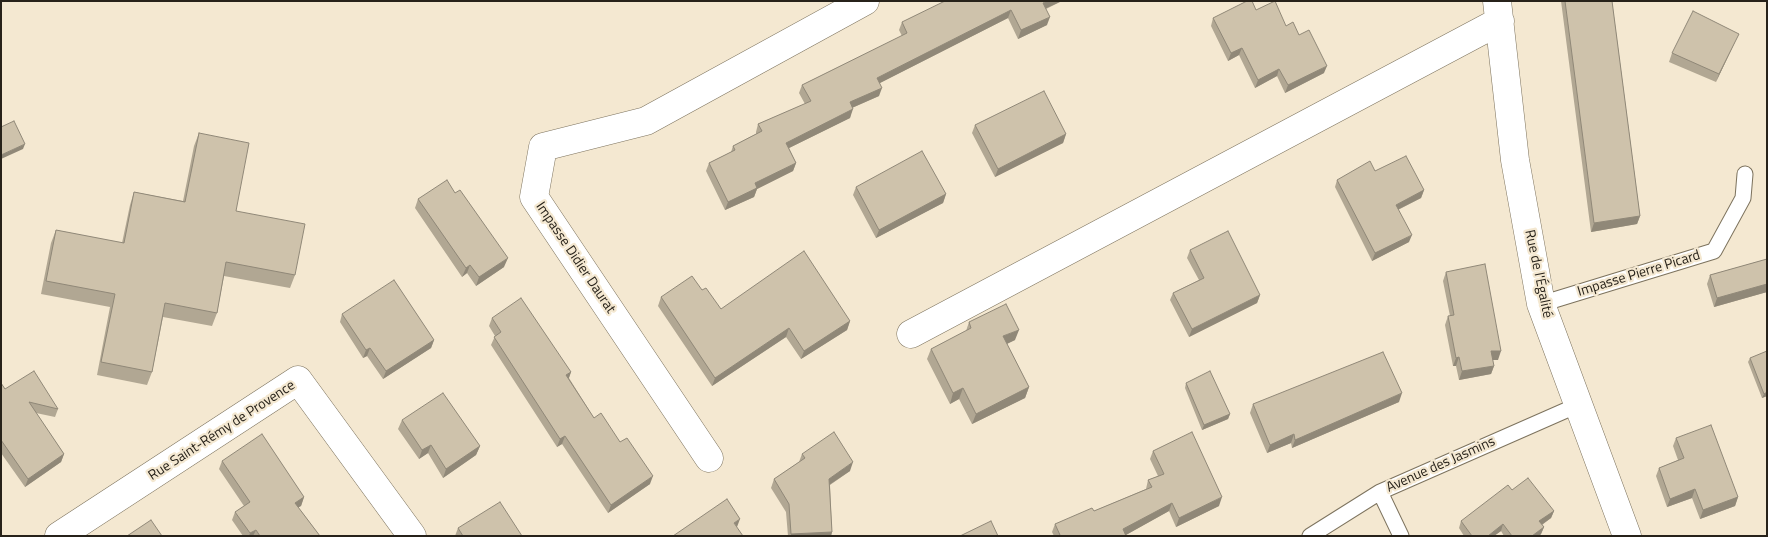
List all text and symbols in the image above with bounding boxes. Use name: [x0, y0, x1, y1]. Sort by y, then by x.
street label: Impasse Didier Daurat: [532, 199, 618, 317]
street label: Rue de l'Égalité: [1520, 228, 1556, 320]
street label: Impasse Pierre Picard: [1576, 247, 1702, 301]
street label: Rue Saint-Rémy de Provence: [146, 377, 298, 485]
street label: Avenue des Jasmins: [1384, 433, 1498, 497]

